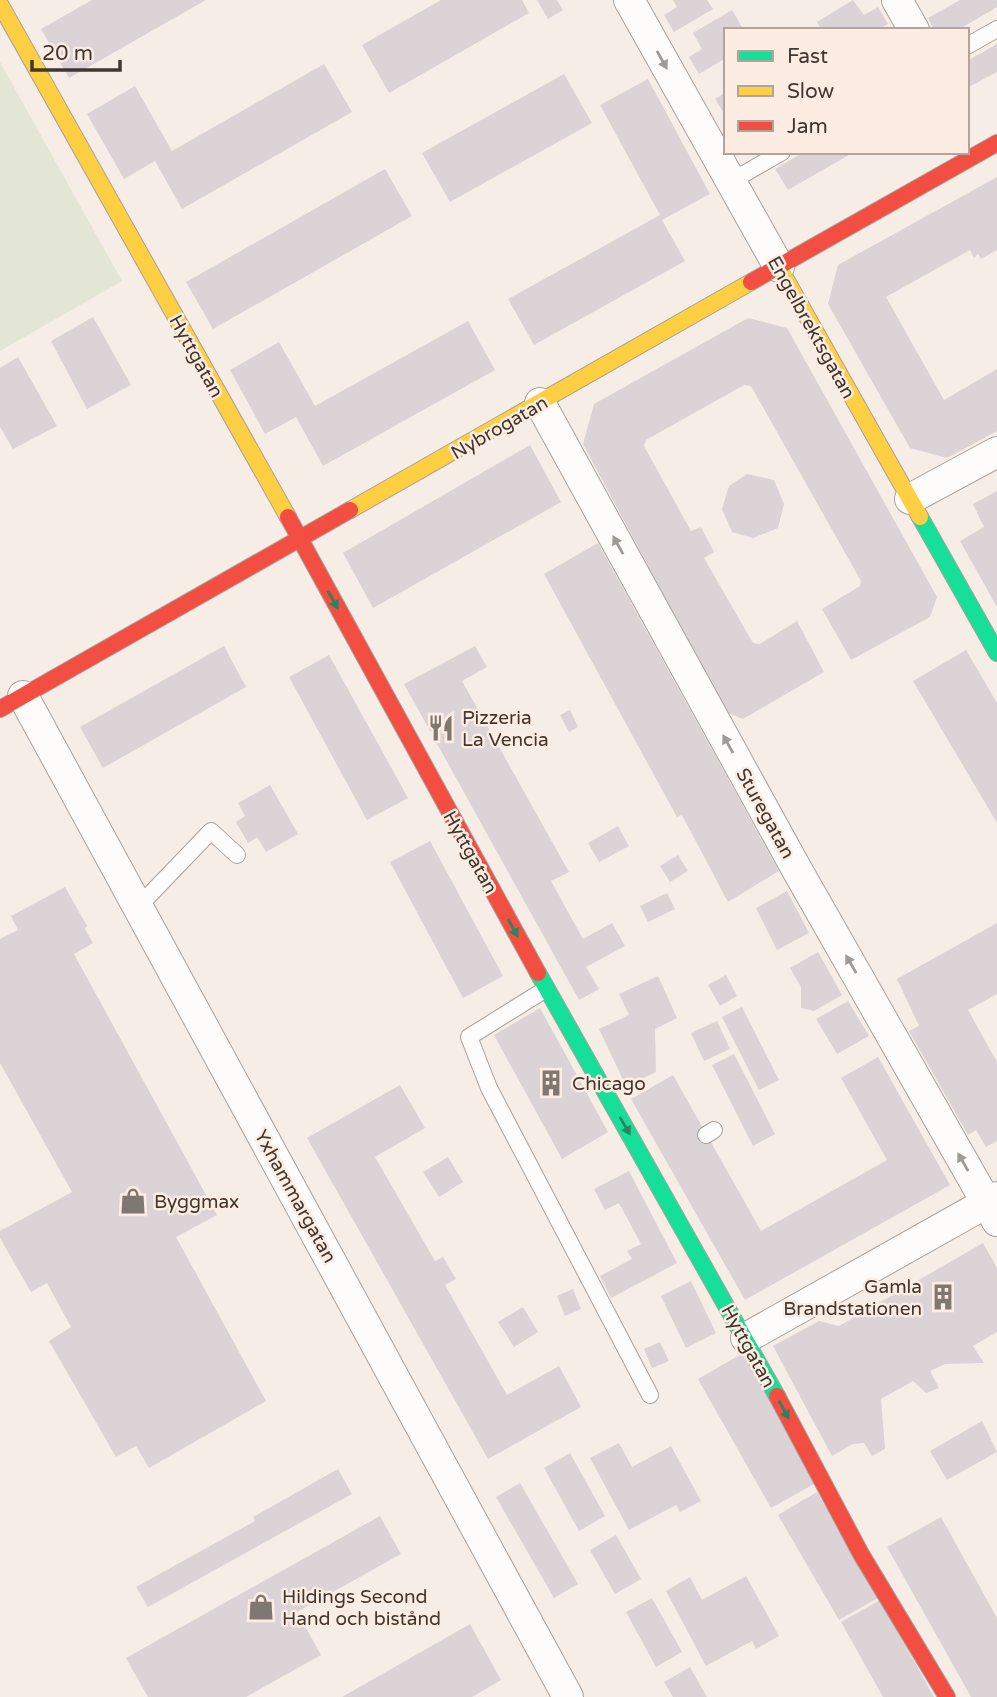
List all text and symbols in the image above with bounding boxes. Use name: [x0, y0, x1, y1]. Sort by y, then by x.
scale bar: [32, 28, 119, 72]
legend: [724, 28, 969, 154]
text: 20 m: [42, 41, 93, 66]
text: Fast: [787, 44, 828, 69]
one-way arrow: [656, 50, 668, 69]
text: Slow: [787, 79, 835, 104]
text: Jam: [787, 114, 828, 139]
street label: Engelbrektsgatan: [763, 252, 859, 403]
street label: Hyttgatan: [164, 311, 228, 402]
street label: Nybrogatan: [447, 391, 552, 464]
one-way arrow: [612, 535, 624, 554]
one-way arrow: [328, 590, 339, 610]
place label: Pizzeria La Vencia: [462, 707, 549, 751]
restaurant icon: Pizzeria La Vencia: [426, 713, 456, 743]
one-way arrow: [722, 734, 734, 754]
street label: Sturegatan: [731, 765, 799, 862]
street label: Hyttgatan: [438, 807, 502, 898]
one-way arrow: [507, 919, 519, 938]
one-way arrow: [845, 954, 857, 974]
building icon: Chicago: [536, 1068, 566, 1098]
place label: Chicago: [572, 1073, 646, 1095]
one-way arrow: [619, 1117, 631, 1136]
street label: Yxhammargatan: [250, 1126, 341, 1267]
one-way arrow: [957, 1152, 969, 1171]
shop icon: Byggmax: [118, 1186, 148, 1216]
place label: Byggmax: [154, 1191, 239, 1213]
place label: Gamla Brandstationen: [783, 1276, 922, 1320]
building icon: Gamla Brandstationen: [928, 1282, 958, 1312]
street label: Hyttgatan: [716, 1301, 780, 1392]
one-way arrow: [779, 1400, 790, 1420]
place label: Hildings Second Hand och bistånd: [282, 1586, 441, 1630]
shop icon: Hildings Second Hand och bistånd: [246, 1592, 276, 1622]

